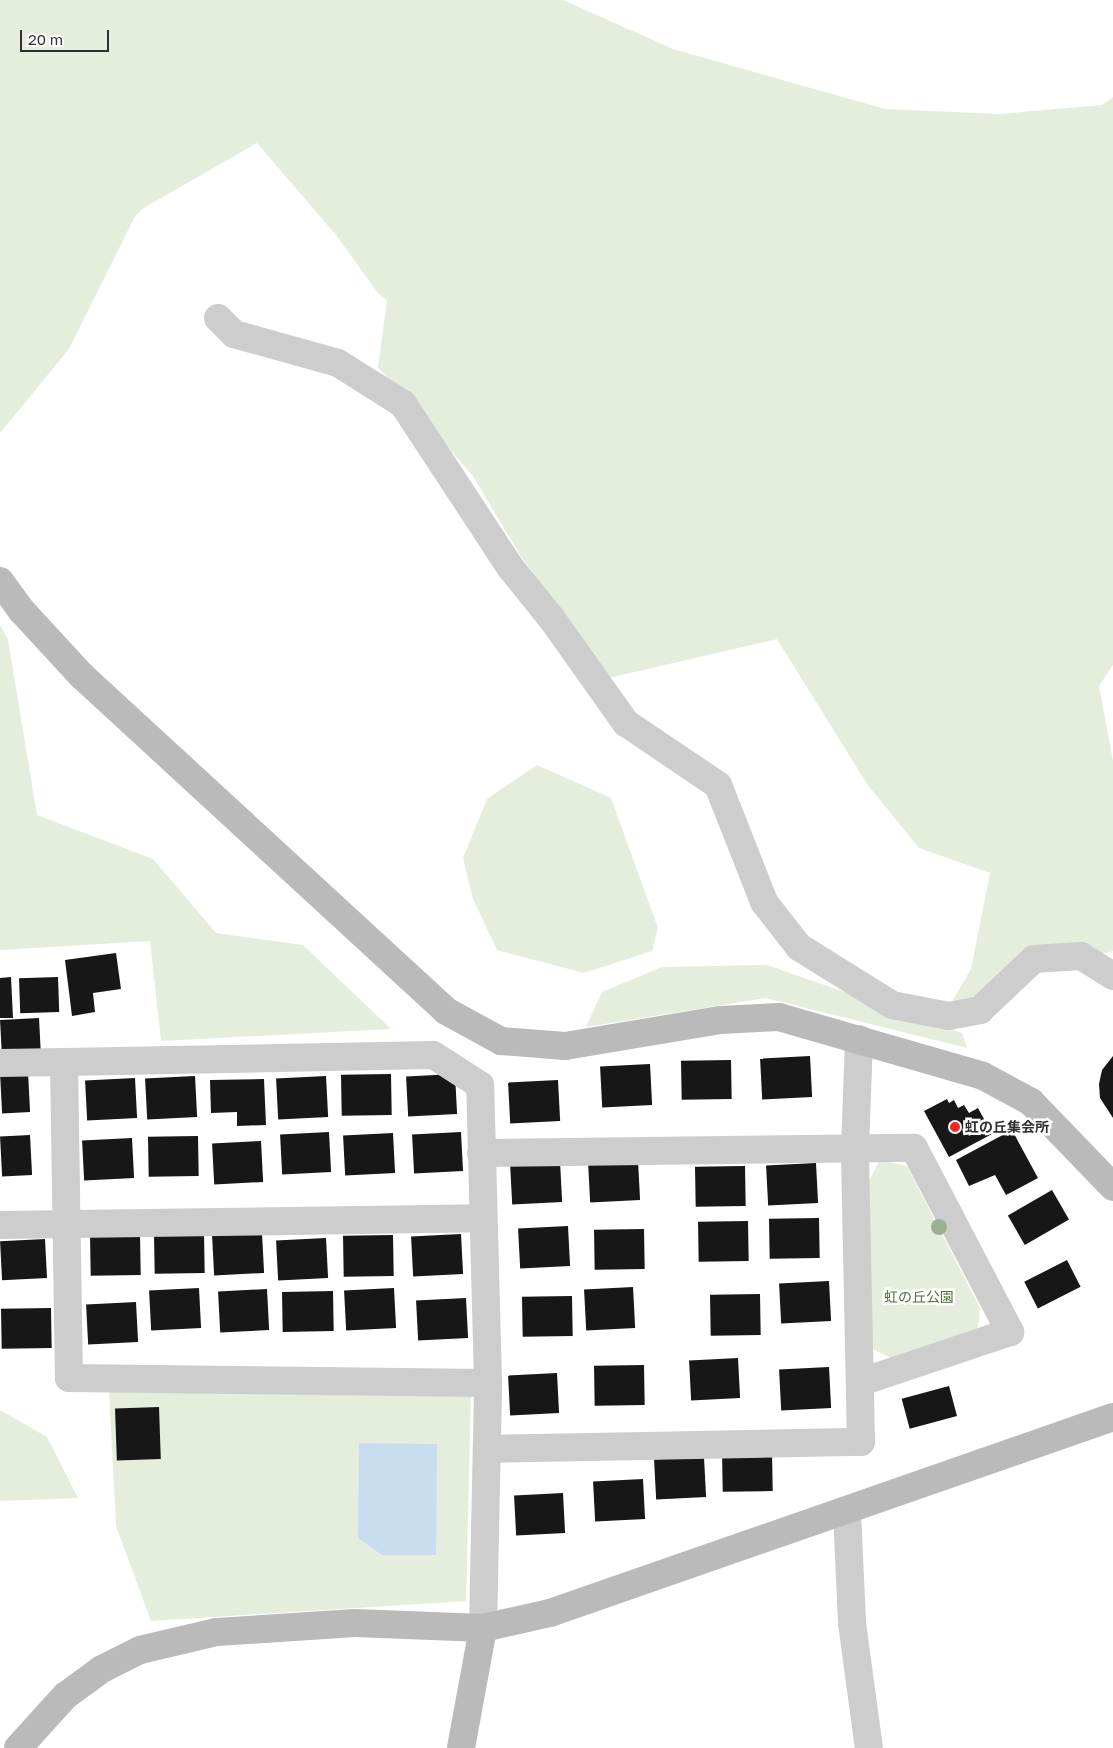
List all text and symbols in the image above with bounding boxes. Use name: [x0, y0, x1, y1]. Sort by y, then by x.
scale bar: [22, 20, 111, 52]
text: 20 m: [28, 30, 63, 48]
place label: 虹の丘集会所: [965, 1119, 1049, 1135]
marker: 虹の丘集会所: [949, 1121, 961, 1133]
park label: 虹の丘公園: [884, 1289, 954, 1305]

